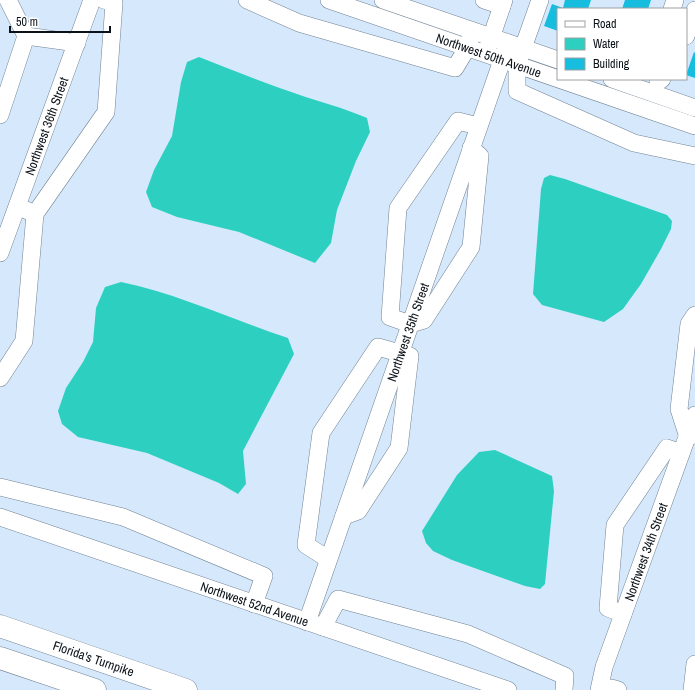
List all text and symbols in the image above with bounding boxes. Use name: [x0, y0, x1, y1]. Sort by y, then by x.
scale bar: [10, 8, 110, 34]
legend: [557, 8, 687, 80]
text: 50 m: [16, 14, 38, 30]
text: Road: [593, 16, 617, 32]
street label: Northwest 50th Avenue: [434, 30, 544, 81]
text: Water: [593, 36, 620, 52]
text: Building: [593, 56, 630, 72]
street label: Northwest 36th Street: [21, 75, 72, 178]
street label: Northwest 35th Street: [383, 281, 433, 384]
street label: Northwest 34th Street: [621, 500, 672, 603]
street label: Northwest 52nd Avenue: [198, 578, 311, 631]
street label: Florida's Turnpike: [51, 637, 136, 681]

